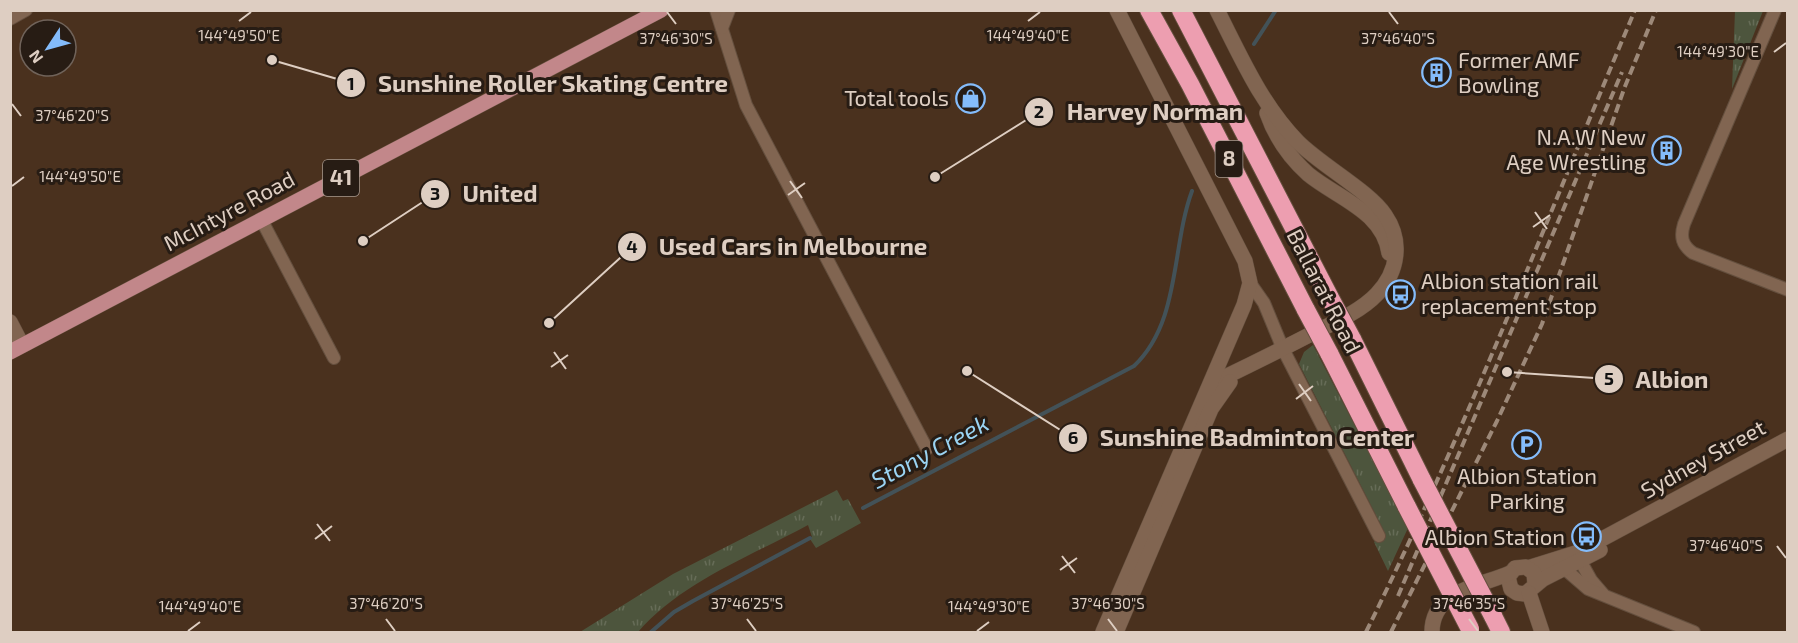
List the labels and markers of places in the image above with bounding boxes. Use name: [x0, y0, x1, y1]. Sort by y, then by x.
place label: Former AMF Bowling: [1458, 46, 1580, 97]
building icon: Former AMF Bowling: [1421, 57, 1453, 89]
callout: Sunshine Roller Skating Centre: [336, 62, 740, 104]
shop icon: Total tools: [954, 82, 986, 114]
place label: Total tools: [844, 84, 949, 110]
callout: Harvey Norman: [1024, 91, 1255, 133]
place label: N.A.W New Age Wrestling: [1506, 123, 1646, 174]
building icon: N.A.W New Age Wrestling: [1651, 134, 1683, 166]
callout: United: [420, 173, 549, 215]
callout: Used Cars in Melbourne: [617, 226, 939, 268]
place label: Albion station rail replacement stop: [1421, 267, 1598, 318]
bus stop icon: Albion station rail replacement stop: [1384, 278, 1416, 310]
callout: Albion: [1594, 358, 1721, 400]
callout: Sunshine Badminton Center: [1058, 417, 1427, 459]
parking icon: Albion Station Parking: [1511, 428, 1543, 460]
place label: Albion Station Parking: [1457, 462, 1597, 513]
bus stop icon: Albion Station: [1570, 521, 1602, 553]
place label: Albion Station: [1425, 523, 1565, 549]

